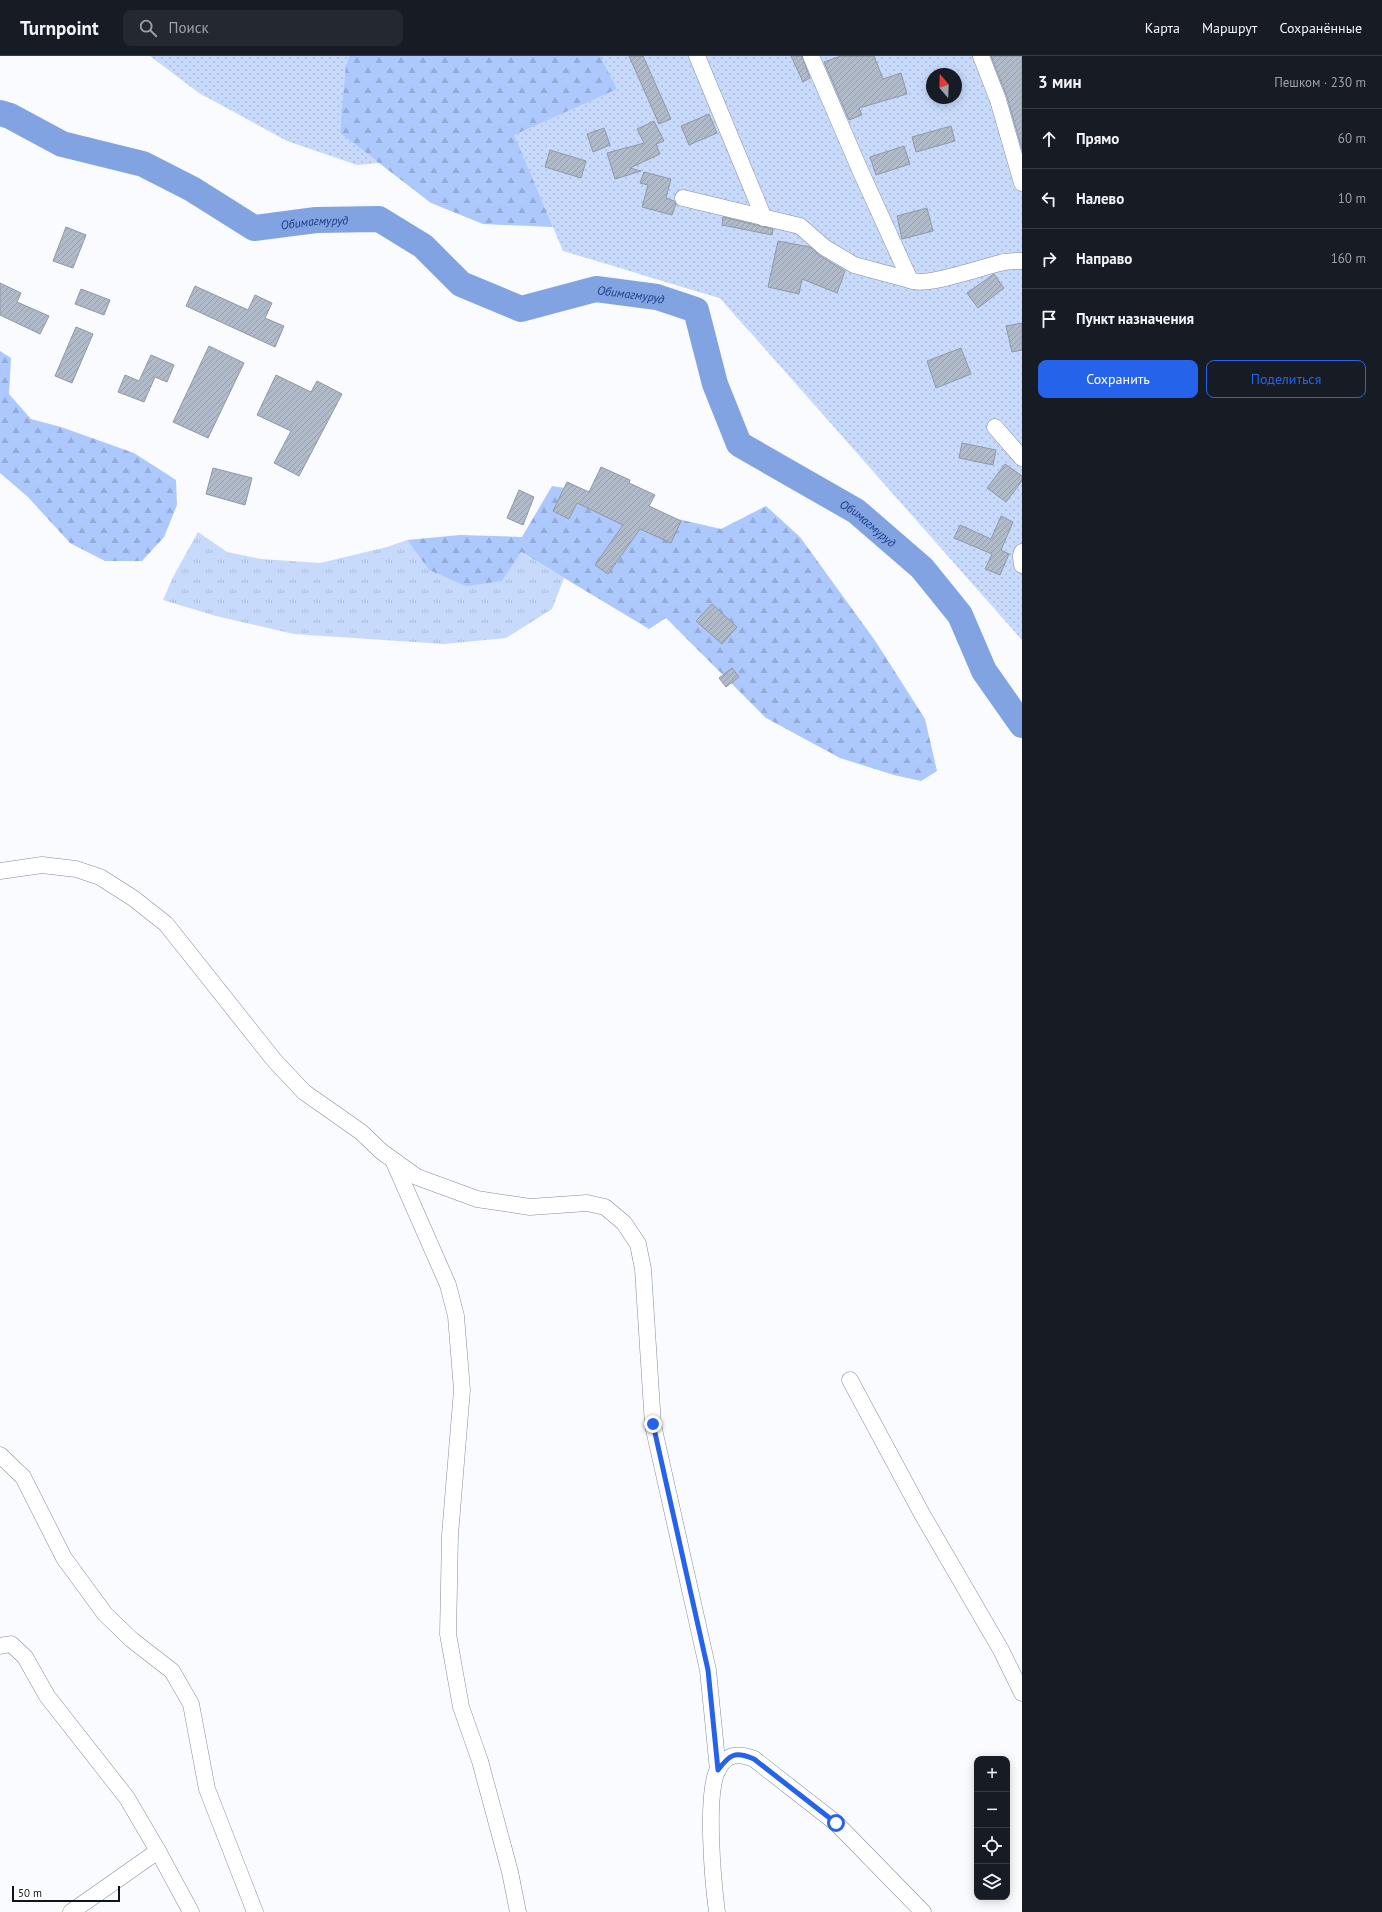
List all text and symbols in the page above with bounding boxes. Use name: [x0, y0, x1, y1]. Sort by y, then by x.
search box: [123, 10, 403, 46]
text: Turnpoint: [20, 16, 99, 40]
icon: search: [137, 17, 159, 39]
text: Поиск: [169, 18, 209, 37]
text: Карта: [1145, 19, 1180, 37]
text: Маршрут: [1202, 19, 1257, 37]
text: Сохранённые: [1279, 19, 1362, 37]
north arrow: [926, 68, 962, 104]
text: 3 мин: [1038, 71, 1082, 93]
text: Пешком · 230 m: [1274, 74, 1366, 91]
icon: ahead: [1038, 128, 1060, 150]
text: Прямо: [1076, 129, 1119, 148]
text: 60 m: [1338, 130, 1366, 147]
icon: left: [1038, 188, 1060, 210]
text: Налево: [1076, 189, 1124, 208]
text: 10 m: [1338, 190, 1366, 207]
water label: Обимагмуруд: [280, 212, 348, 232]
icon: right: [1038, 248, 1060, 270]
text: Направо: [1076, 249, 1132, 268]
text: 160 m: [1331, 250, 1366, 267]
water label: Обимагмуруд: [596, 282, 667, 307]
icon: arrive: [1038, 308, 1060, 330]
text: Пункт назначения: [1076, 309, 1194, 328]
button: Сохранить: [1038, 360, 1198, 398]
button: Поделиться: [1206, 360, 1366, 398]
water label: Обимагмуруд: [837, 496, 899, 550]
route end: [644, 1415, 662, 1433]
map controls: [974, 1756, 1010, 1900]
button: +: [974, 1756, 1010, 1792]
button: −: [974, 1792, 1010, 1828]
route start: [827, 1814, 845, 1832]
button: locate: [974, 1828, 1010, 1864]
button: layers: [974, 1864, 1010, 1900]
scale bar: [12, 1884, 120, 1903]
text: 50 m: [18, 1886, 42, 1900]

